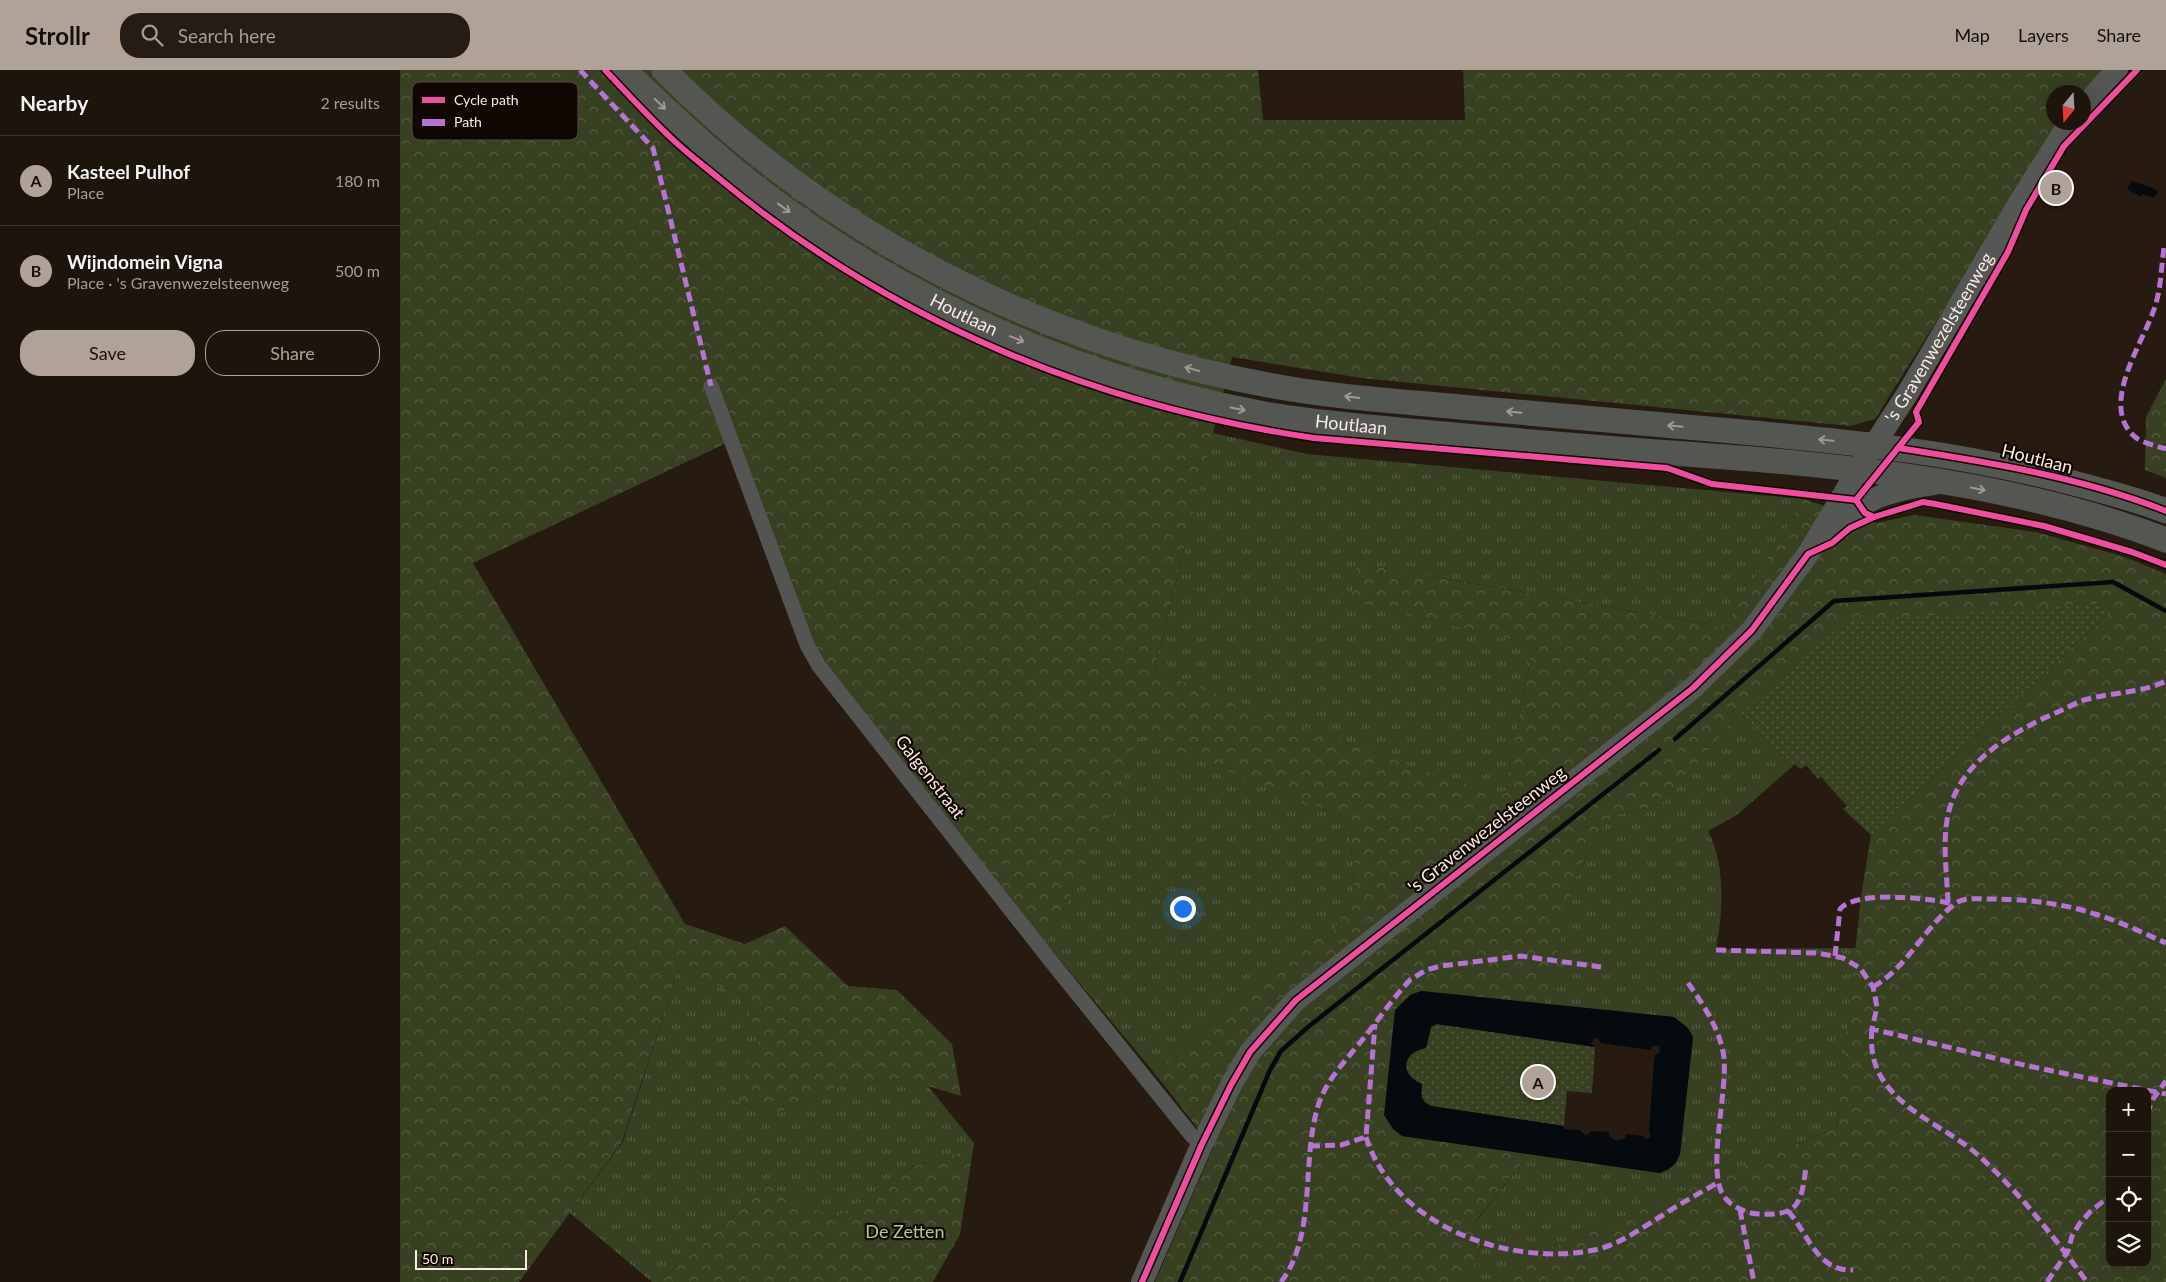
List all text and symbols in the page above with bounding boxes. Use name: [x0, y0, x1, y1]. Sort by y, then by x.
search box: [120, 13, 470, 58]
text: Strollr: [25, 21, 90, 50]
icon: search: [138, 21, 166, 49]
text: Search here: [178, 24, 276, 47]
text: Map: [1954, 24, 1990, 46]
text: Layers: [2018, 24, 2069, 46]
text: Share: [2097, 24, 2141, 46]
legend: [412, 82, 578, 140]
north arrow: [2046, 85, 2091, 130]
text: Nearby: [20, 90, 88, 115]
text: Cycle path: [454, 91, 519, 108]
text: 2 results: [320, 93, 380, 112]
one-way arrow: [653, 98, 666, 110]
text: Path: [454, 113, 482, 130]
text: Kasteel Pulhof: [67, 160, 190, 183]
pin: B: [2040, 169, 2072, 207]
text: A: [30, 171, 42, 190]
text: 180 m: [335, 171, 380, 190]
text: Place: [67, 183, 104, 202]
one-way arrow: [777, 203, 791, 213]
street label: 's Gravenwezelsteenweg: [1880, 248, 1998, 426]
text: Wijndomein Vigna: [67, 250, 223, 273]
text: B: [31, 261, 41, 280]
text: 500 m: [335, 261, 380, 280]
text: Place · 's Gravenwezelsteenweg: [67, 273, 289, 292]
street label: Houtlaan: [927, 288, 1001, 340]
button: Save: [20, 330, 195, 376]
button: Share: [205, 330, 380, 376]
one-way arrow: [1008, 335, 1024, 344]
one-way arrow: [1184, 363, 1200, 373]
one-way arrow: [1344, 392, 1360, 402]
one-way arrow: [1230, 405, 1246, 414]
one-way arrow: [1506, 407, 1522, 416]
street label: Houtlaan: [1314, 409, 1388, 439]
one-way arrow: [1668, 421, 1684, 431]
one-way arrow: [1819, 435, 1835, 444]
street label: Houtlaan: [1999, 439, 2075, 477]
one-way arrow: [1970, 485, 1986, 495]
street label: Galgenstraat: [891, 730, 971, 823]
street label: 's Gravenwezelsteenweg: [1403, 761, 1570, 898]
your location: [1170, 896, 1196, 922]
pin: A: [1522, 1063, 1554, 1101]
map controls: [2106, 1087, 2151, 1267]
button: +: [2106, 1087, 2151, 1132]
button: −: [2106, 1132, 2151, 1177]
button: locate: [2106, 1177, 2151, 1222]
park label: De Zetten: [865, 1220, 945, 1242]
button: layers: [2106, 1222, 2151, 1267]
scale bar: [415, 1247, 528, 1270]
text: 50 m: [422, 1250, 453, 1267]

